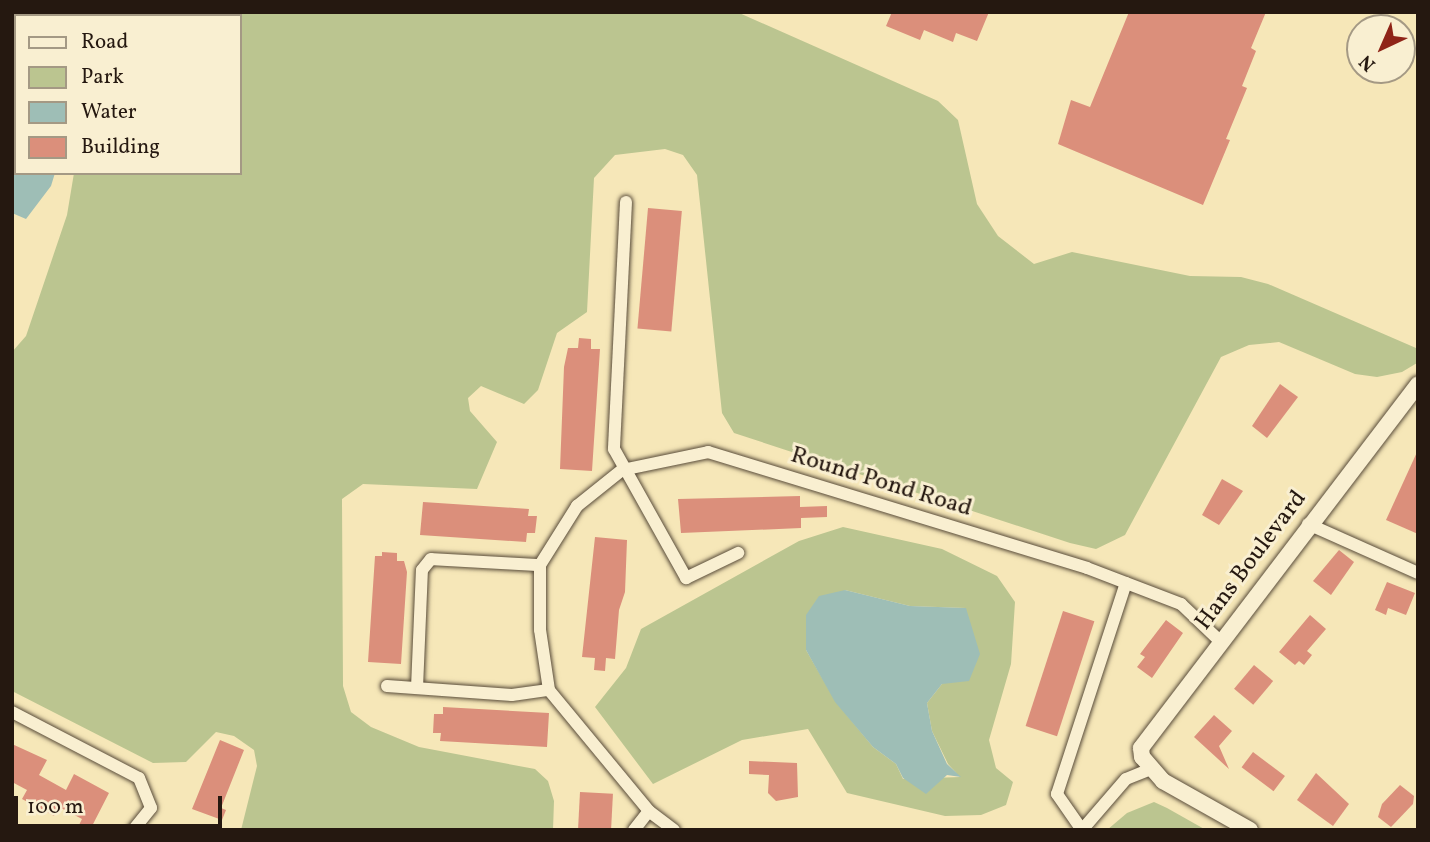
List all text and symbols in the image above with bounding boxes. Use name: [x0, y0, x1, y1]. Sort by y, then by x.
legend: [14, 14, 242, 175]
north arrow: [1346, 14, 1416, 84]
text: Road: [81, 28, 128, 57]
text: N: [1354, 49, 1382, 77]
text: Park: [81, 63, 124, 92]
text: Water: [81, 98, 137, 127]
text: Building: [81, 133, 160, 162]
street label: Round Pond Road: [787, 442, 975, 524]
street label: Hans Boulevard: [1190, 486, 1314, 636]
scale bar: [18, 782, 226, 826]
text: 100 m: [27, 793, 84, 822]

